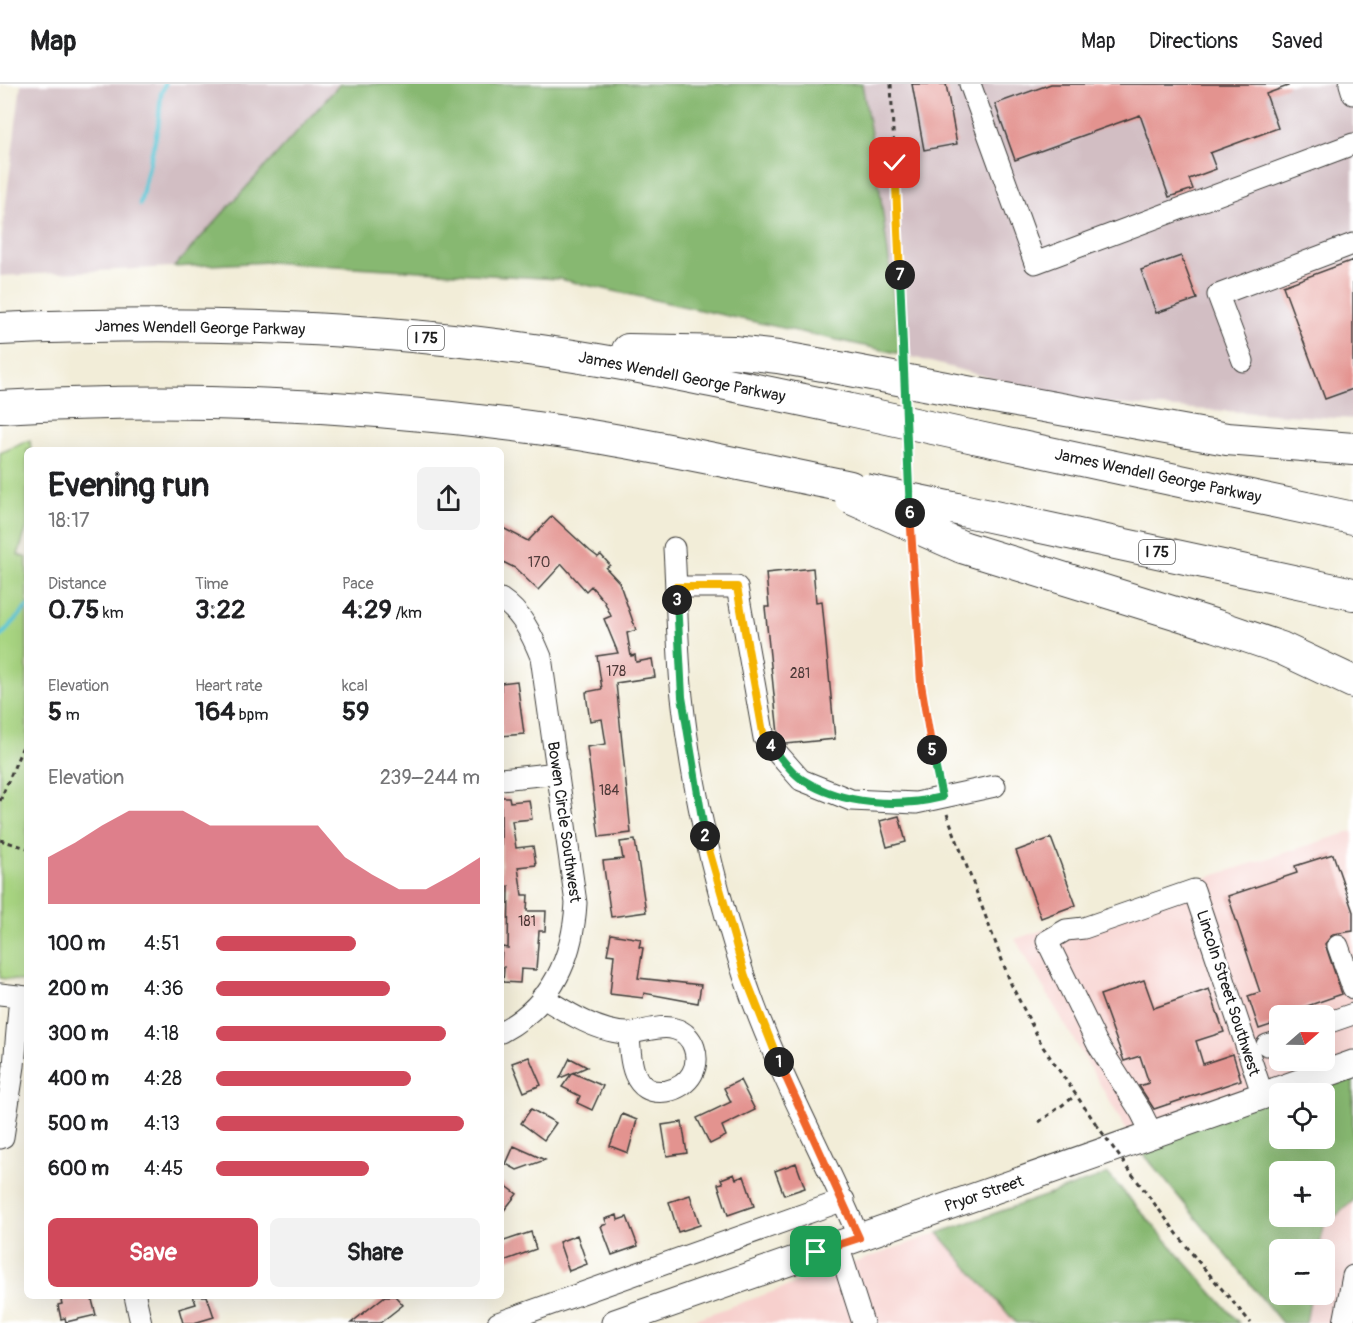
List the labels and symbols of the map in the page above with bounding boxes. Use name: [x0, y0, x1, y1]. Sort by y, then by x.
pin: [869, 137, 920, 188]
pin: 7: [885, 260, 915, 290]
street label: James Wendell George Parkway: [95, 316, 306, 340]
road number: I 75: [408, 326, 444, 350]
street label: James Wendell George Parkway: [577, 347, 787, 407]
street label: James Wendell George Parkway: [1053, 444, 1263, 508]
pin: 6: [895, 498, 925, 528]
road number: I 75: [1139, 540, 1175, 564]
house number: 170: [528, 554, 550, 571]
pin: 3: [662, 585, 692, 615]
house number: 178: [606, 663, 626, 680]
house number: 281: [790, 665, 810, 682]
pin: 4: [756, 731, 786, 761]
pin: 5: [917, 735, 947, 765]
street label: Bowen Circle Southwest: [543, 740, 585, 904]
house number: 184: [599, 782, 619, 799]
pin: 2: [690, 821, 720, 851]
street label: Lincoln Street Southwest: [1192, 908, 1264, 1079]
house number: 181: [518, 913, 536, 930]
north arrow: [1269, 1005, 1335, 1071]
pin: 1: [764, 1047, 794, 1077]
street label: Pryor Street: [942, 1171, 1027, 1217]
pin: [790, 1226, 841, 1277]

